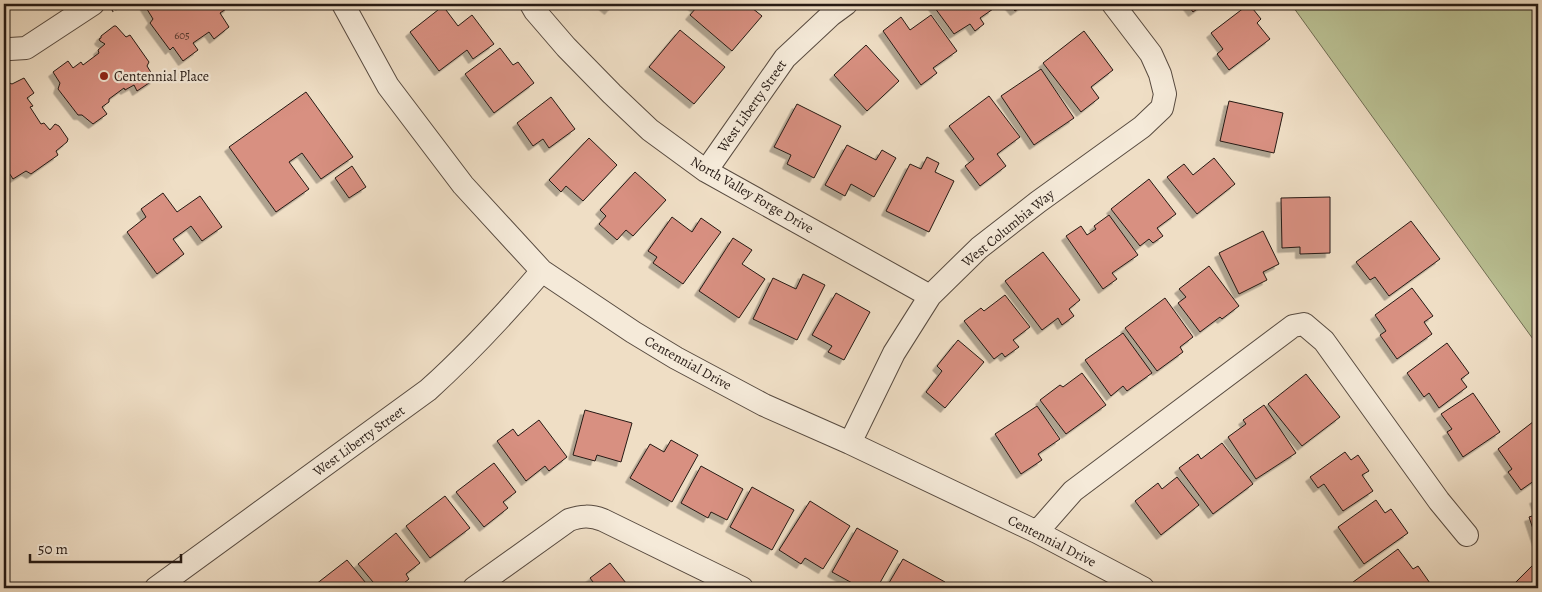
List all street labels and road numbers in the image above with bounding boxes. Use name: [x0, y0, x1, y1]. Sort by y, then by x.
street label: West Liberty Street: [712, 56, 791, 157]
street label: North Valley Forge Drive: [687, 152, 817, 238]
street label: West Columbia Way: [957, 184, 1059, 272]
street label: Centennial Drive: [641, 331, 735, 395]
street label: West Liberty Street: [308, 401, 409, 481]
street label: Centennial Drive: [1005, 511, 1099, 571]

